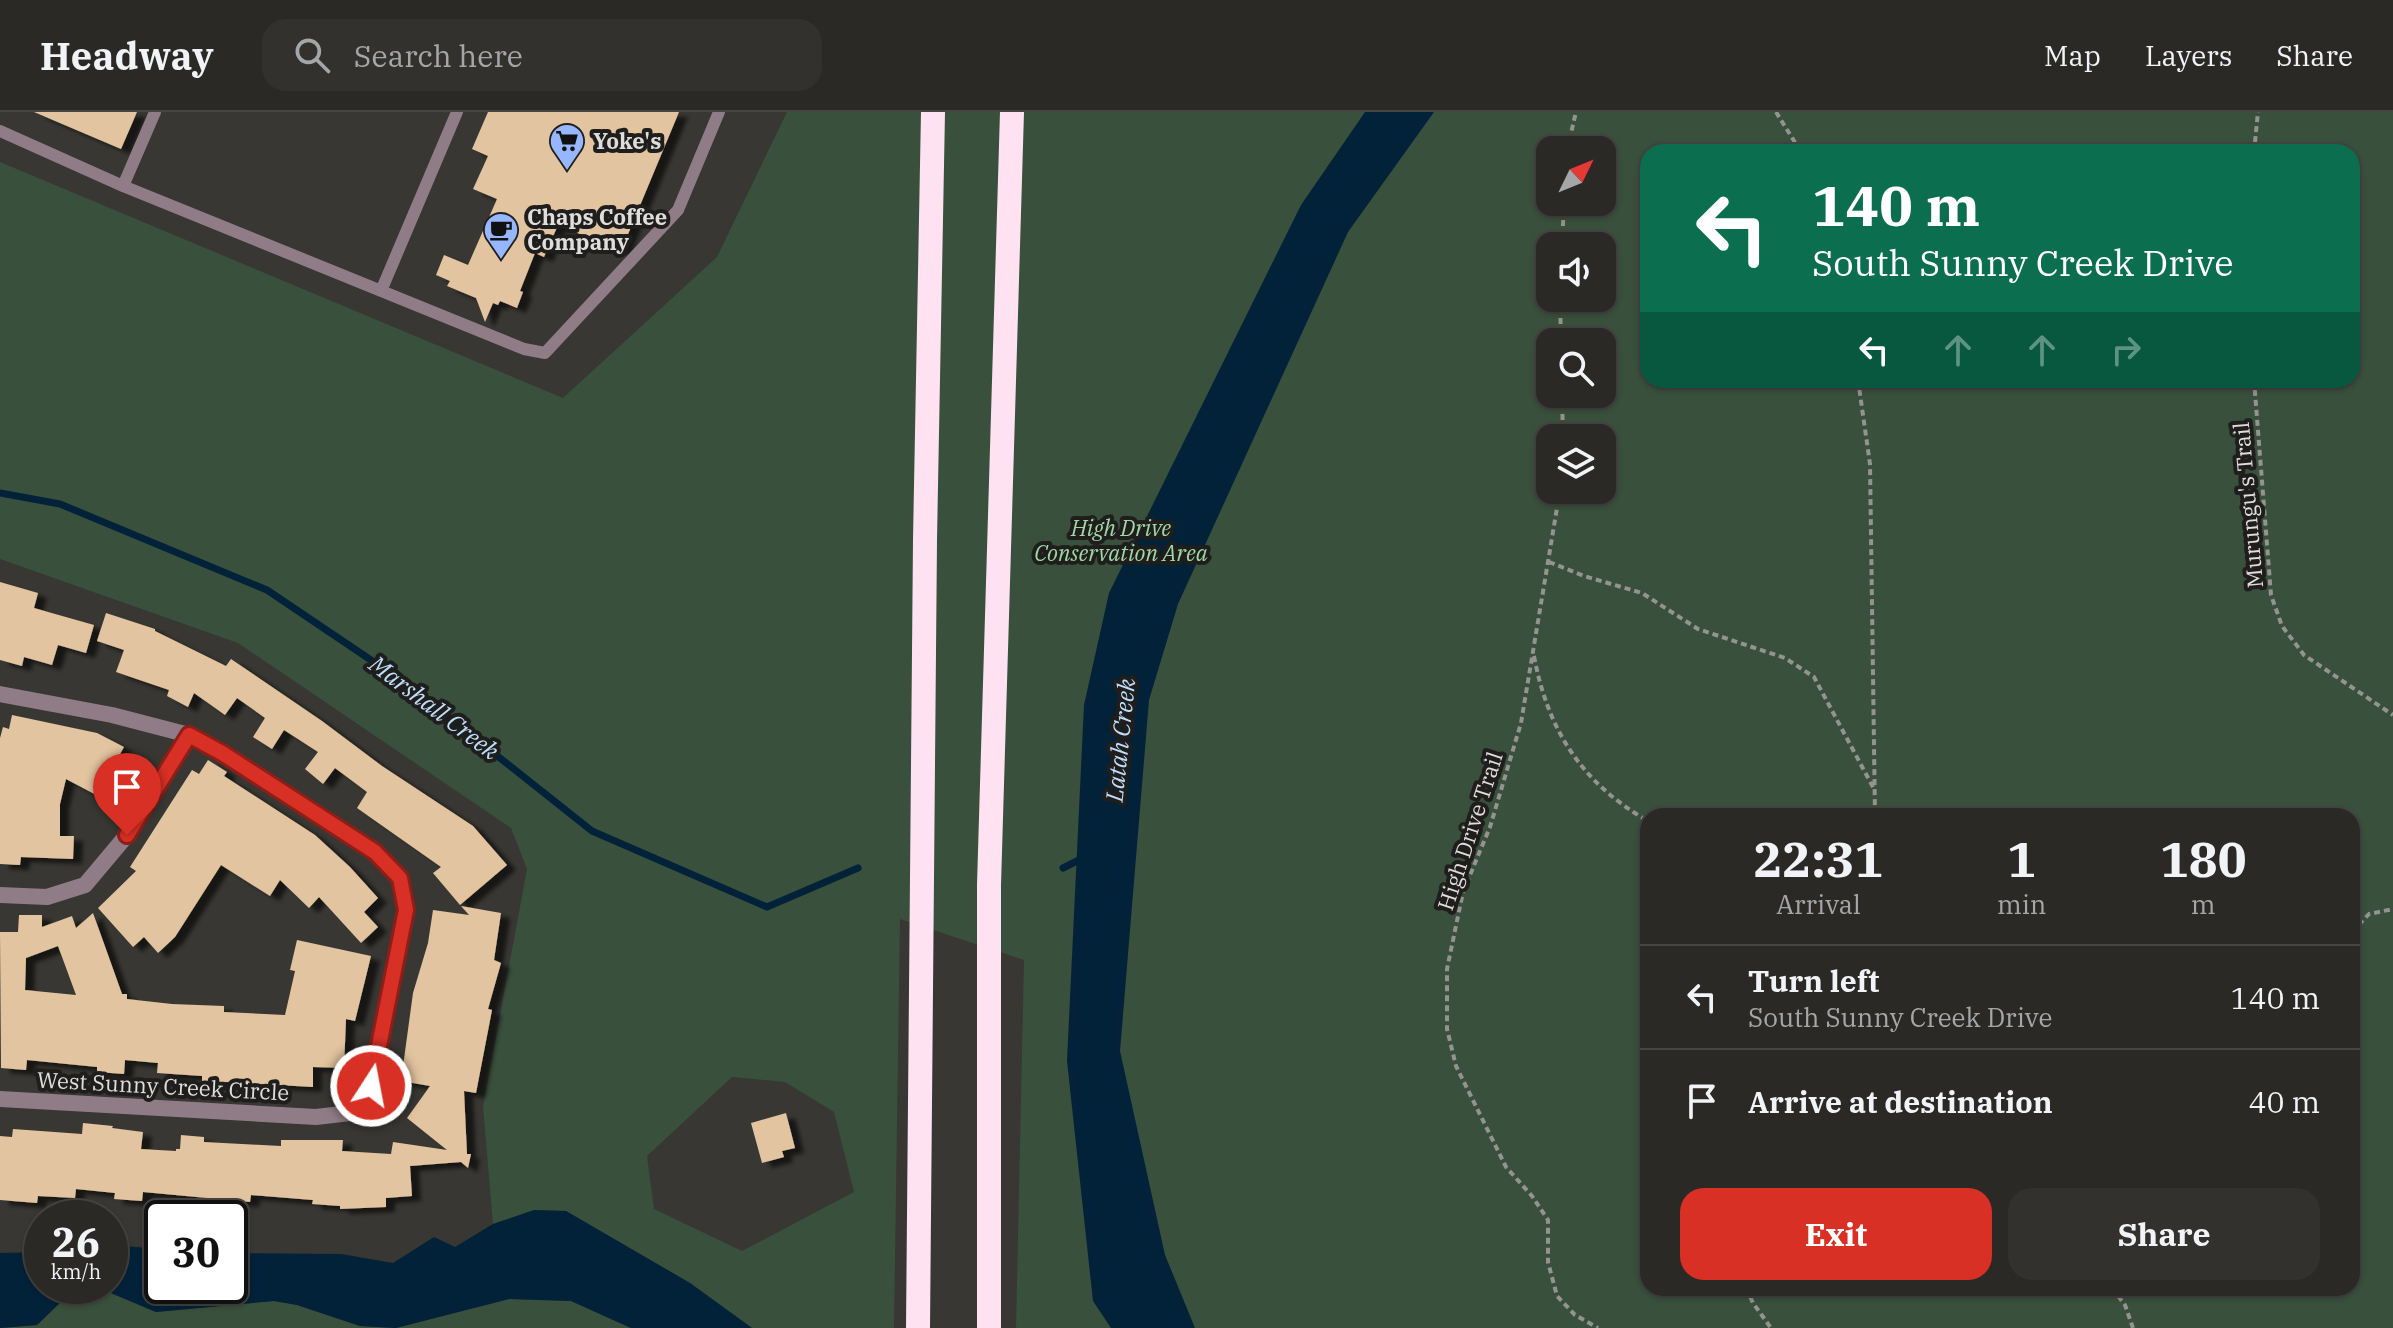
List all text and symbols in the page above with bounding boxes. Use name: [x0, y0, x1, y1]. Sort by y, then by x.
search box: [262, 19, 822, 91]
text: Headway: [40, 31, 214, 80]
icon: search: [290, 33, 334, 77]
text: Search here: [354, 36, 523, 75]
text: Map: [2044, 37, 2101, 74]
text: Layers: [2145, 37, 2232, 74]
text: Share: [2276, 37, 2353, 74]
supermarket icon: Yoke's: [548, 122, 586, 172]
place label: Yoke's: [593, 126, 661, 155]
north arrow: [1536, 136, 1616, 216]
map controls: [1536, 136, 1616, 504]
text: 140 m: [1812, 169, 1980, 241]
icon: left: [1680, 176, 1784, 280]
place label: Chaps Coffee Company: [527, 202, 667, 256]
cafe icon: Chaps Coffee Company: [482, 211, 520, 261]
button: sound: [1536, 232, 1616, 312]
text: South Sunny Creek Drive: [1812, 239, 2233, 286]
button: search: [1536, 328, 1616, 408]
icon: left: [1852, 328, 1896, 372]
icon: ahead: [1936, 328, 1980, 372]
icon: ahead: [2020, 328, 2064, 372]
icon: right: [2104, 328, 2148, 372]
street label: Murungu's Trail: [2226, 421, 2269, 589]
button: layers: [1536, 424, 1616, 504]
park label: High Drive Conservation Area: [1034, 513, 1208, 567]
water label: Marshall Creek: [362, 647, 506, 767]
water label: Latah Creek: [1098, 676, 1142, 804]
street label: High Drive Trail: [1430, 748, 1509, 914]
pin: [93, 753, 161, 835]
icon: arrive: [105, 765, 149, 809]
text: 22:31: [1754, 828, 1883, 890]
text: 1: [2007, 828, 2036, 890]
text: 180: [2160, 828, 2246, 890]
text: Arrival: [1776, 887, 1861, 921]
text: min: [1997, 887, 2046, 921]
text: m: [2191, 887, 2216, 921]
text: Turn left: [1748, 961, 1880, 1000]
icon: left: [1680, 975, 1724, 1019]
text: 140 m: [2230, 978, 2320, 1017]
text: South Sunny Creek Drive: [1748, 1000, 2052, 1034]
position arrow: [329, 1044, 413, 1128]
street label: West Sunny Creek Circle: [36, 1064, 290, 1107]
icon: arrive: [1680, 1079, 1724, 1123]
text: Arrive at destination: [1748, 1082, 2053, 1121]
text: 40 m: [2248, 1082, 2320, 1121]
button: Exit: [1680, 1188, 1992, 1280]
button: Share: [2008, 1188, 2320, 1280]
speed limit sign: 30: [144, 1200, 248, 1304]
text: 26: [52, 1216, 100, 1268]
text: km/h: [51, 1258, 101, 1285]

